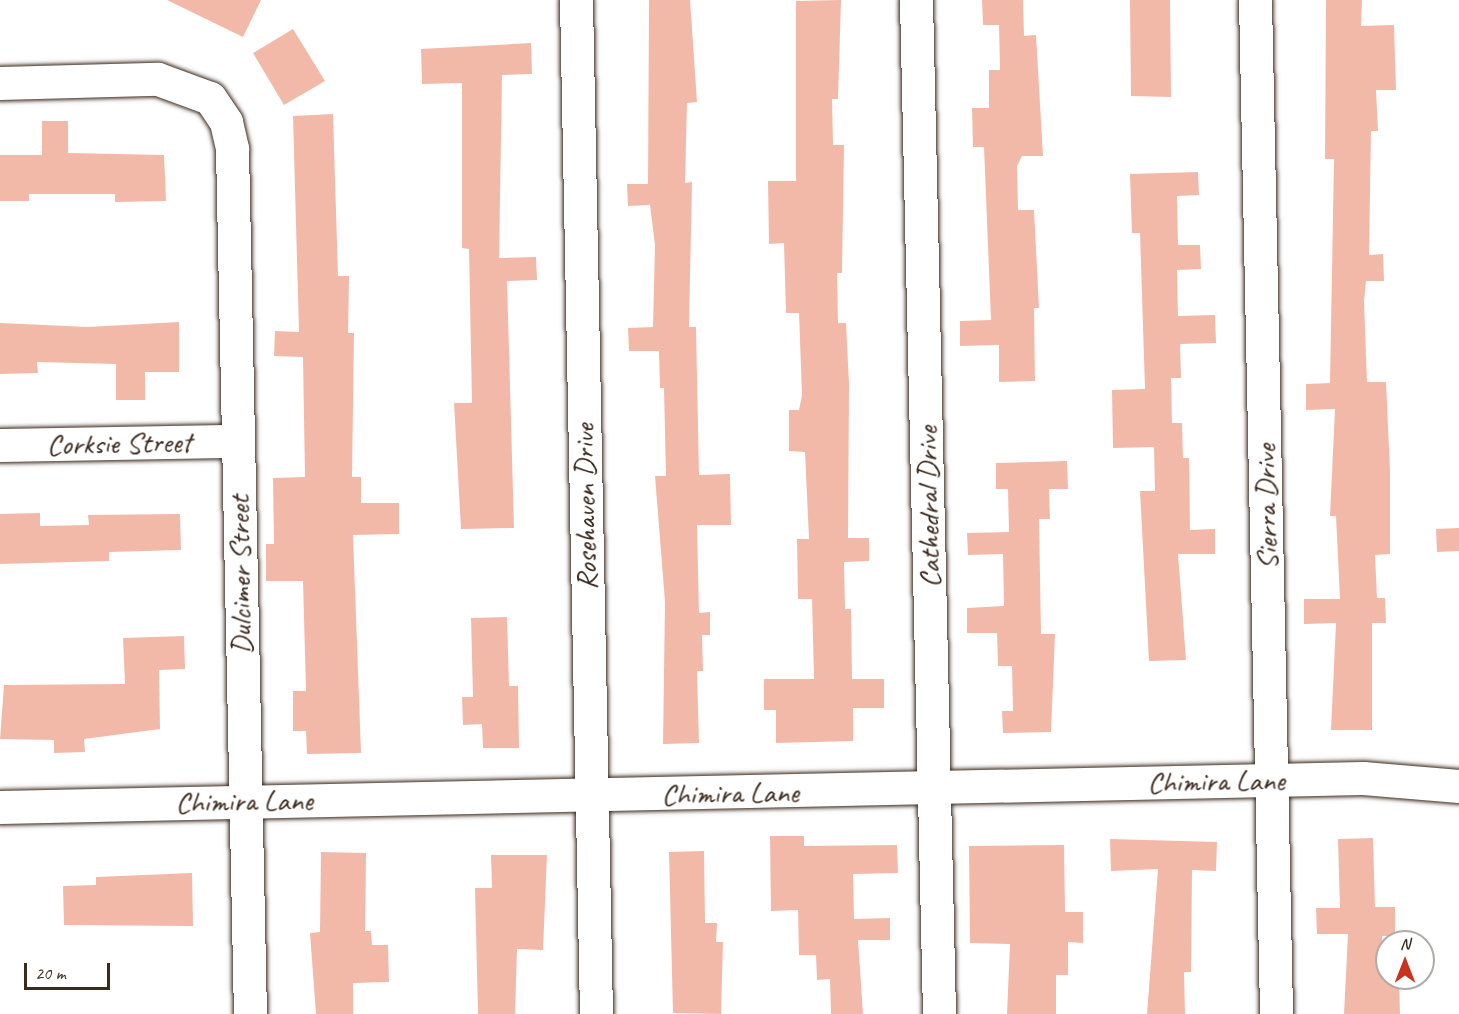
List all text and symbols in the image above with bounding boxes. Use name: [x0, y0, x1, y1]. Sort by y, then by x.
street label: Rosehaven Drive: [566, 423, 604, 591]
street label: Corksie Street: [46, 424, 192, 462]
street label: Cathedral Drive: [909, 426, 947, 588]
street label: Sierra Drive: [1247, 444, 1285, 570]
street label: Dulcimer Street: [221, 495, 259, 655]
street label: Chimira Lane: [1147, 762, 1285, 800]
street label: Chimira Lane: [661, 774, 799, 812]
street label: Chimira Lane: [175, 782, 313, 820]
north arrow: [1375, 930, 1435, 990]
text: N: [1400, 934, 1410, 954]
scale bar: [27, 951, 112, 989]
text: 20 m: [35, 962, 66, 984]

